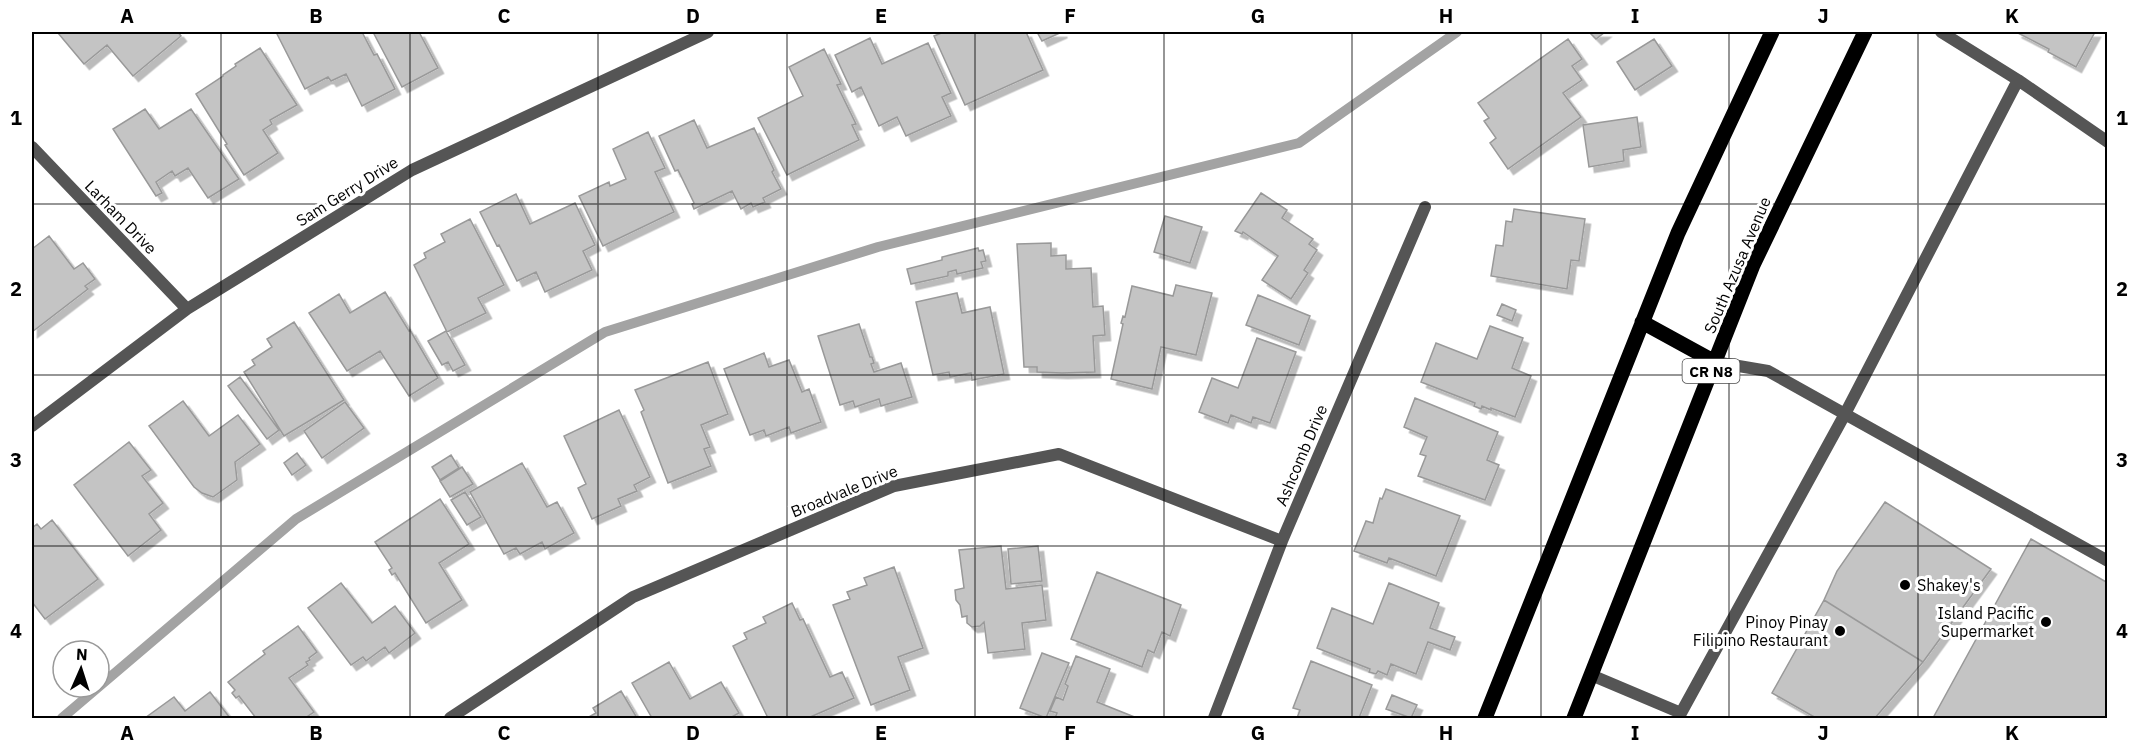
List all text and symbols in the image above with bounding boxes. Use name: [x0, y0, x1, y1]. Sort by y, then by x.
text: A: [120, 2, 134, 29]
text: B: [309, 2, 323, 29]
text: C: [497, 2, 511, 29]
text: D: [686, 2, 700, 29]
text: E: [875, 2, 887, 29]
text: F: [1064, 2, 1076, 29]
text: G: [1251, 2, 1265, 29]
text: H: [1439, 2, 1453, 29]
text: I: [1631, 2, 1639, 29]
text: J: [1817, 2, 1829, 29]
text: K: [2005, 2, 2019, 29]
text: 1: [10, 104, 22, 131]
text: 1: [2116, 104, 2128, 131]
street label: Sam Gerry Drive: [292, 152, 402, 230]
street label: Larham Drive: [81, 176, 161, 258]
street label: South Azusa Avenue: [1699, 194, 1775, 336]
text: 2: [10, 275, 22, 302]
text: 2: [2116, 275, 2128, 302]
road number: CR N8: [1682, 359, 1740, 383]
street label: Ashcomb Drive: [1271, 401, 1331, 509]
text: 3: [10, 446, 22, 473]
text: 3: [2116, 446, 2128, 473]
street label: Broadvale Drive: [788, 460, 900, 522]
place label: Shakey's: [1917, 575, 1981, 595]
marker: Shakey's: [1898, 578, 1912, 592]
place label: Island Pacific Supermarket: [1938, 603, 2034, 641]
place label: Pinoy Pinay Filipino Restaurant: [1693, 612, 1828, 650]
marker: Island Pacific Supermarket: [2039, 615, 2053, 629]
text: 4: [10, 617, 22, 644]
text: 4: [2116, 617, 2128, 644]
marker: Pinoy Pinay Filipino Restaurant: [1833, 624, 1847, 638]
north arrow: [51, 639, 111, 699]
text: N: [75, 644, 88, 664]
text: A: [120, 719, 134, 746]
text: B: [309, 719, 323, 746]
text: C: [497, 719, 511, 746]
text: D: [686, 719, 700, 746]
text: E: [875, 719, 887, 746]
text: F: [1064, 719, 1076, 746]
text: G: [1251, 719, 1265, 746]
text: H: [1439, 719, 1453, 746]
text: I: [1631, 719, 1639, 746]
text: J: [1817, 719, 1829, 746]
text: K: [2005, 719, 2019, 746]

